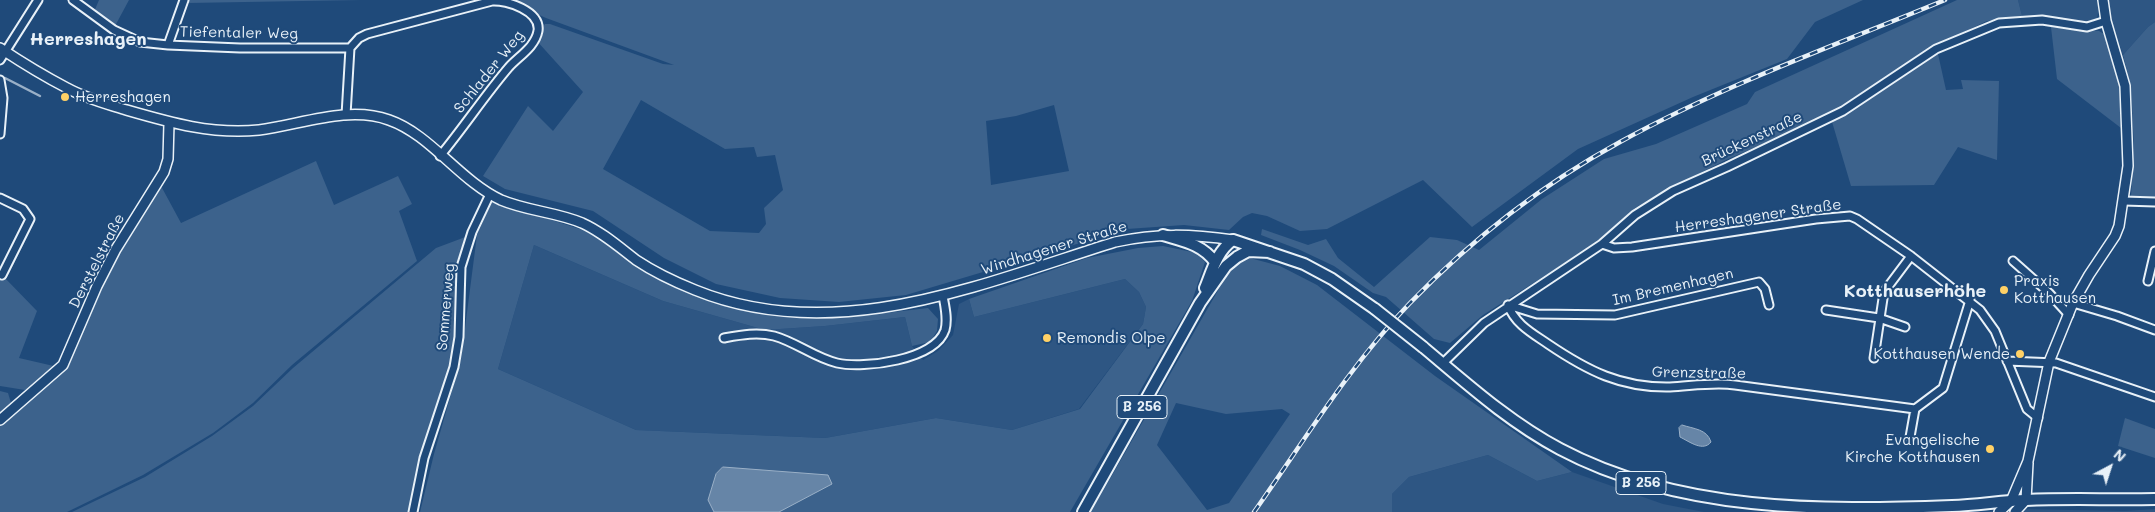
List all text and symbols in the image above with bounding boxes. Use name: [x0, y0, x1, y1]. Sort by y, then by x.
street label: Tiefentaler Weg: [180, 23, 298, 43]
street label: Schlader Weg: [450, 27, 528, 117]
district label: Herreshagen: [29, 28, 147, 50]
place label: Herreshagen: [75, 88, 171, 106]
marker: Herreshagen: [59, 91, 71, 103]
street label: Brückenstraße: [1699, 108, 1805, 170]
street label: Herreshagener Straße: [1674, 195, 1842, 237]
street label: Derstelstraße: [65, 211, 129, 311]
street label: Windhagener Straße: [979, 217, 1129, 279]
street label: Sommerweg: [433, 263, 459, 351]
street label: Im Bremenhagen: [1611, 264, 1735, 310]
place label: Praxis Kotthausen: [2014, 272, 2096, 307]
district label: Kotthauserhöhe: [1844, 280, 1986, 302]
marker: Praxis Kotthausen: [1998, 284, 2010, 296]
place label: Remondis Olpe: [1057, 329, 1165, 347]
marker: Remondis Olpe: [1041, 332, 1053, 344]
place label: Kotthausen Wende: [1874, 345, 2010, 363]
marker: Kotthausen Wende: [2014, 348, 2026, 360]
street label: Grenzstraße: [1652, 363, 1746, 383]
road number: B 256: [1117, 396, 1167, 418]
place label: Evangelische Kirche Kotthausen: [1845, 431, 1980, 466]
north arrow: [2085, 442, 2135, 492]
marker: Evangelische Kirche Kotthausen: [1984, 443, 1996, 455]
text: N: [2110, 444, 2130, 466]
road number: B 256: [1616, 472, 1666, 494]

